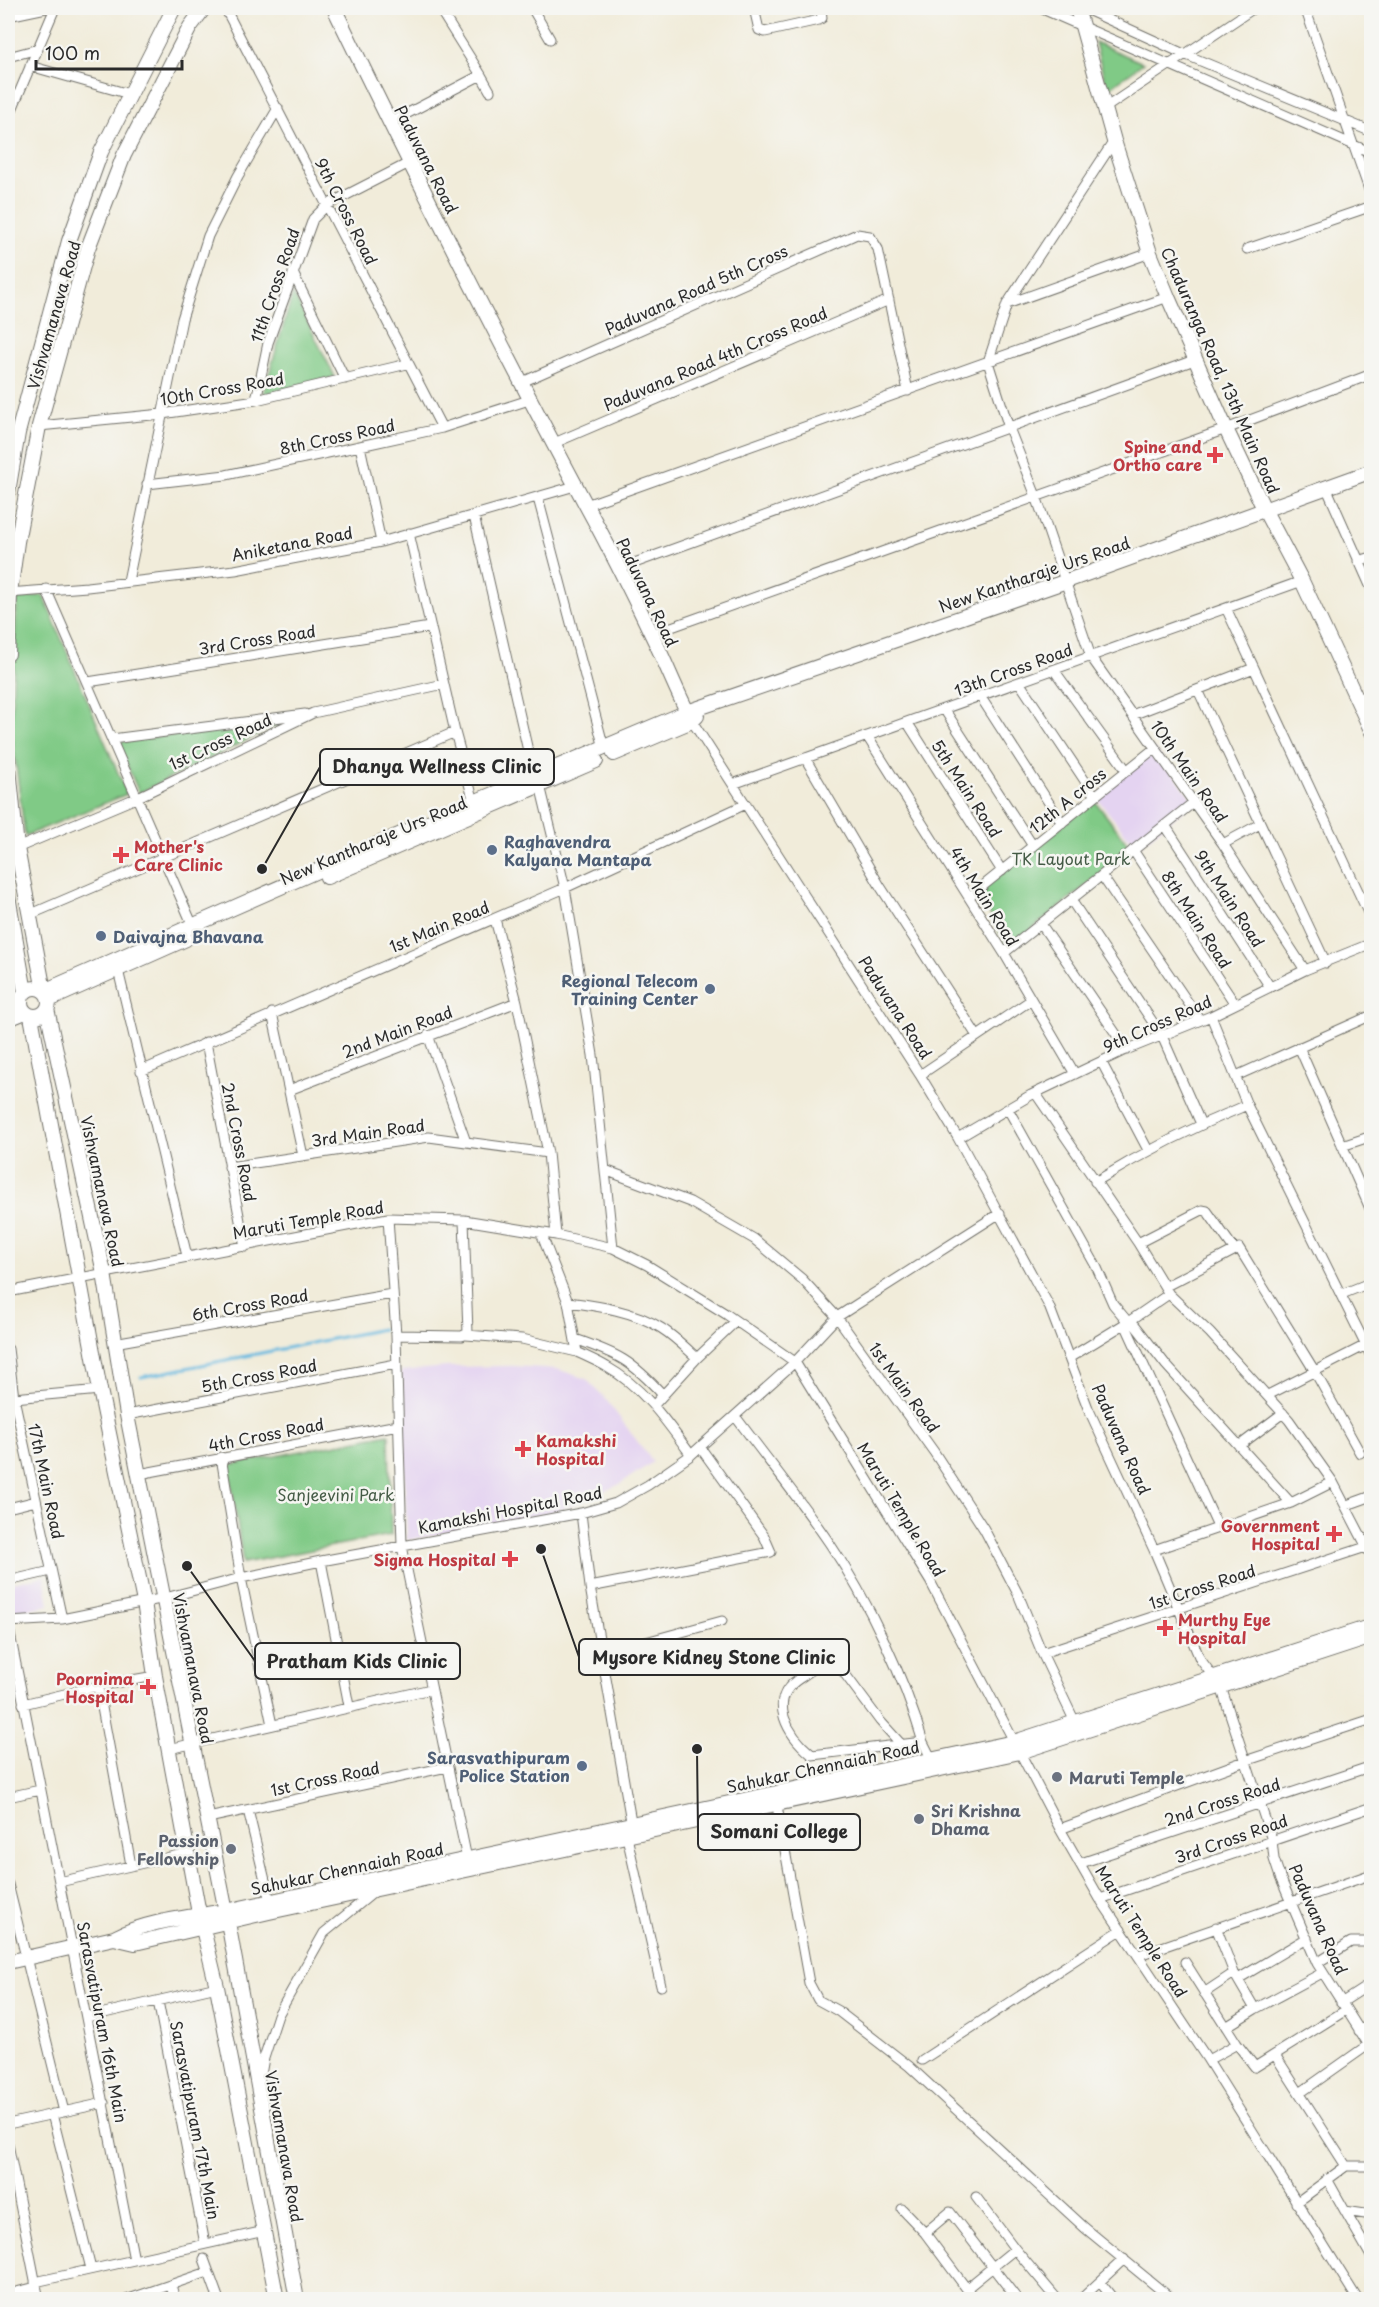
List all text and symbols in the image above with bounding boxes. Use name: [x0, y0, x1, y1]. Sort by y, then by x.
scale bar: [36, 33, 182, 71]
text: 100 m: [45, 39, 100, 66]
street label: Paduvana Road: [389, 101, 465, 217]
street label: 9th Cross Road: [310, 153, 384, 269]
street label: 11th Cross Road: [243, 224, 305, 346]
street label: Vishvamanava Road: [20, 238, 86, 392]
street label: Paduvana Road 5th Cross: [601, 238, 791, 340]
street label: Chaduranga Road, 13th Main Road: [1156, 243, 1286, 497]
street label: Paduvana Road 4th Cross Road: [599, 300, 831, 416]
street label: 10th Cross Road: [158, 365, 286, 411]
street label: 8th Cross Road: [277, 412, 397, 460]
place label: Spine and Ortho care: [1113, 434, 1202, 476]
marker: Spine and Ortho care: [1206, 446, 1224, 464]
street label: Aniketana Road: [229, 519, 355, 567]
street label: New Kantharaje Urs Road: [935, 530, 1133, 618]
street label: Paduvana Road: [611, 533, 685, 651]
street label: 3rd Cross Road: [197, 618, 317, 660]
street label: 13th Cross Road: [950, 636, 1076, 702]
street label: 1st Cross Road: [165, 707, 275, 775]
street label: 10th Main Road: [1146, 715, 1234, 827]
street label: 5th Main Road: [926, 734, 1008, 842]
callout: Dhanya Wellness Clinic: [320, 749, 554, 785]
text: Dhanya Wellness Clinic: [332, 752, 542, 779]
street label: 12th A cross: [1023, 761, 1111, 839]
street label: New Kantharaje Urs Road: [276, 790, 470, 890]
place label: Raghavendra Kalyana Mantapa: [504, 829, 652, 871]
place label: Mother's Care Clinic: [134, 834, 223, 876]
street label: 4th Main Road: [945, 842, 1025, 950]
marker: Raghavendra Kalyana Mantapa: [485, 843, 499, 857]
street label: 9th Main Road: [1189, 845, 1271, 952]
marker: Mother's Care Clinic: [112, 846, 130, 864]
park label: TK Layout Park: [1011, 846, 1131, 870]
street label: 8th Main Road: [1156, 865, 1238, 973]
street label: 1st Main Road: [385, 894, 493, 958]
place label: Daivajna Bhavana: [113, 924, 264, 948]
marker: Daivajna Bhavana: [94, 929, 108, 943]
street label: Paduvana Road: [854, 951, 938, 1063]
place label: Regional Telecom Training Center: [561, 968, 699, 1010]
marker: Regional Telecom Training Center: [703, 982, 717, 996]
street label: 9th Cross Road: [1099, 988, 1215, 1058]
street label: 2nd Main Road: [338, 999, 456, 1063]
street label: 2nd Cross Road: [217, 1080, 263, 1204]
street label: 3rd Main Road: [310, 1112, 426, 1152]
street label: Vishvamanava Road: [75, 1113, 131, 1269]
street label: Maruti Temple Road: [231, 1194, 385, 1244]
street label: 6th Cross Road: [190, 1282, 310, 1326]
street label: 1st Main Road: [864, 1337, 946, 1437]
street label: 5th Cross Road: [199, 1352, 319, 1398]
street label: Paduvana Road: [1087, 1380, 1157, 1498]
street label: 4th Cross Road: [206, 1411, 326, 1457]
street label: 17th Main Road: [23, 1421, 71, 1541]
place label: Kamakshi Hospital: [536, 1428, 616, 1470]
street label: Maruti Temple Road: [852, 1437, 952, 1581]
marker: Kamakshi Hospital: [514, 1440, 532, 1458]
street label: Kamakshi Hospital Road: [416, 1479, 604, 1539]
park label: Sanjeevini Park: [277, 1482, 395, 1506]
place label: Government Hospital: [1221, 1513, 1320, 1555]
marker: Government Hospital: [1325, 1525, 1343, 1543]
place label: Sigma Hospital: [374, 1547, 496, 1571]
marker: Sigma Hospital: [501, 1550, 519, 1568]
street label: 1st Cross Road: [1146, 1557, 1258, 1615]
street label: Vishvamanava Road: [168, 1590, 220, 1746]
place label: Murthy Eye Hospital: [1178, 1607, 1271, 1649]
marker: Murthy Eye Hospital: [1156, 1619, 1174, 1637]
callout: Mysore Kidney Stone Clinic: [579, 1639, 849, 1675]
callout: Pratham Kids Clinic: [255, 1643, 460, 1679]
text: Mysore Kidney Stone Clinic: [592, 1643, 836, 1670]
text: Pratham Kids Clinic: [267, 1647, 448, 1674]
place label: Poornima Hospital: [56, 1666, 134, 1708]
marker: Poornima Hospital: [139, 1678, 157, 1696]
street label: Sahukar Chennaiah Road: [724, 1734, 922, 1798]
place label: Sarasvathipuram Police Station: [427, 1745, 570, 1787]
street label: 1st Cross Road: [268, 1755, 382, 1801]
marker: Sarasvathipuram Police Station: [575, 1759, 589, 1773]
place label: Maruti Temple: [1069, 1765, 1184, 1789]
marker: Maruti Temple: [1050, 1770, 1064, 1784]
street label: 2nd Cross Road: [1161, 1771, 1283, 1831]
place label: Sri Krishna Dhama: [931, 1798, 1021, 1840]
street label: 3rd Cross Road: [1171, 1807, 1291, 1869]
marker: Sri Krishna Dhama: [912, 1812, 926, 1826]
callout: Somani College: [698, 1814, 860, 1850]
text: Somani College: [710, 1817, 848, 1844]
place label: Passion Fellowship: [137, 1828, 219, 1870]
street label: Sahukar Chennaiah Road: [248, 1836, 446, 1900]
marker: Passion Fellowship: [224, 1842, 238, 1856]
street label: Maruti Temple Road: [1090, 1860, 1194, 2002]
street label: Paduvana Road: [1284, 1860, 1354, 1978]
street label: Sarasvatipuram 16th Main: [72, 1919, 134, 2125]
street label: Sarasvatipuram 17th Main: [165, 2019, 227, 2221]
street label: Vishvamanava Road: [260, 2068, 310, 2224]

